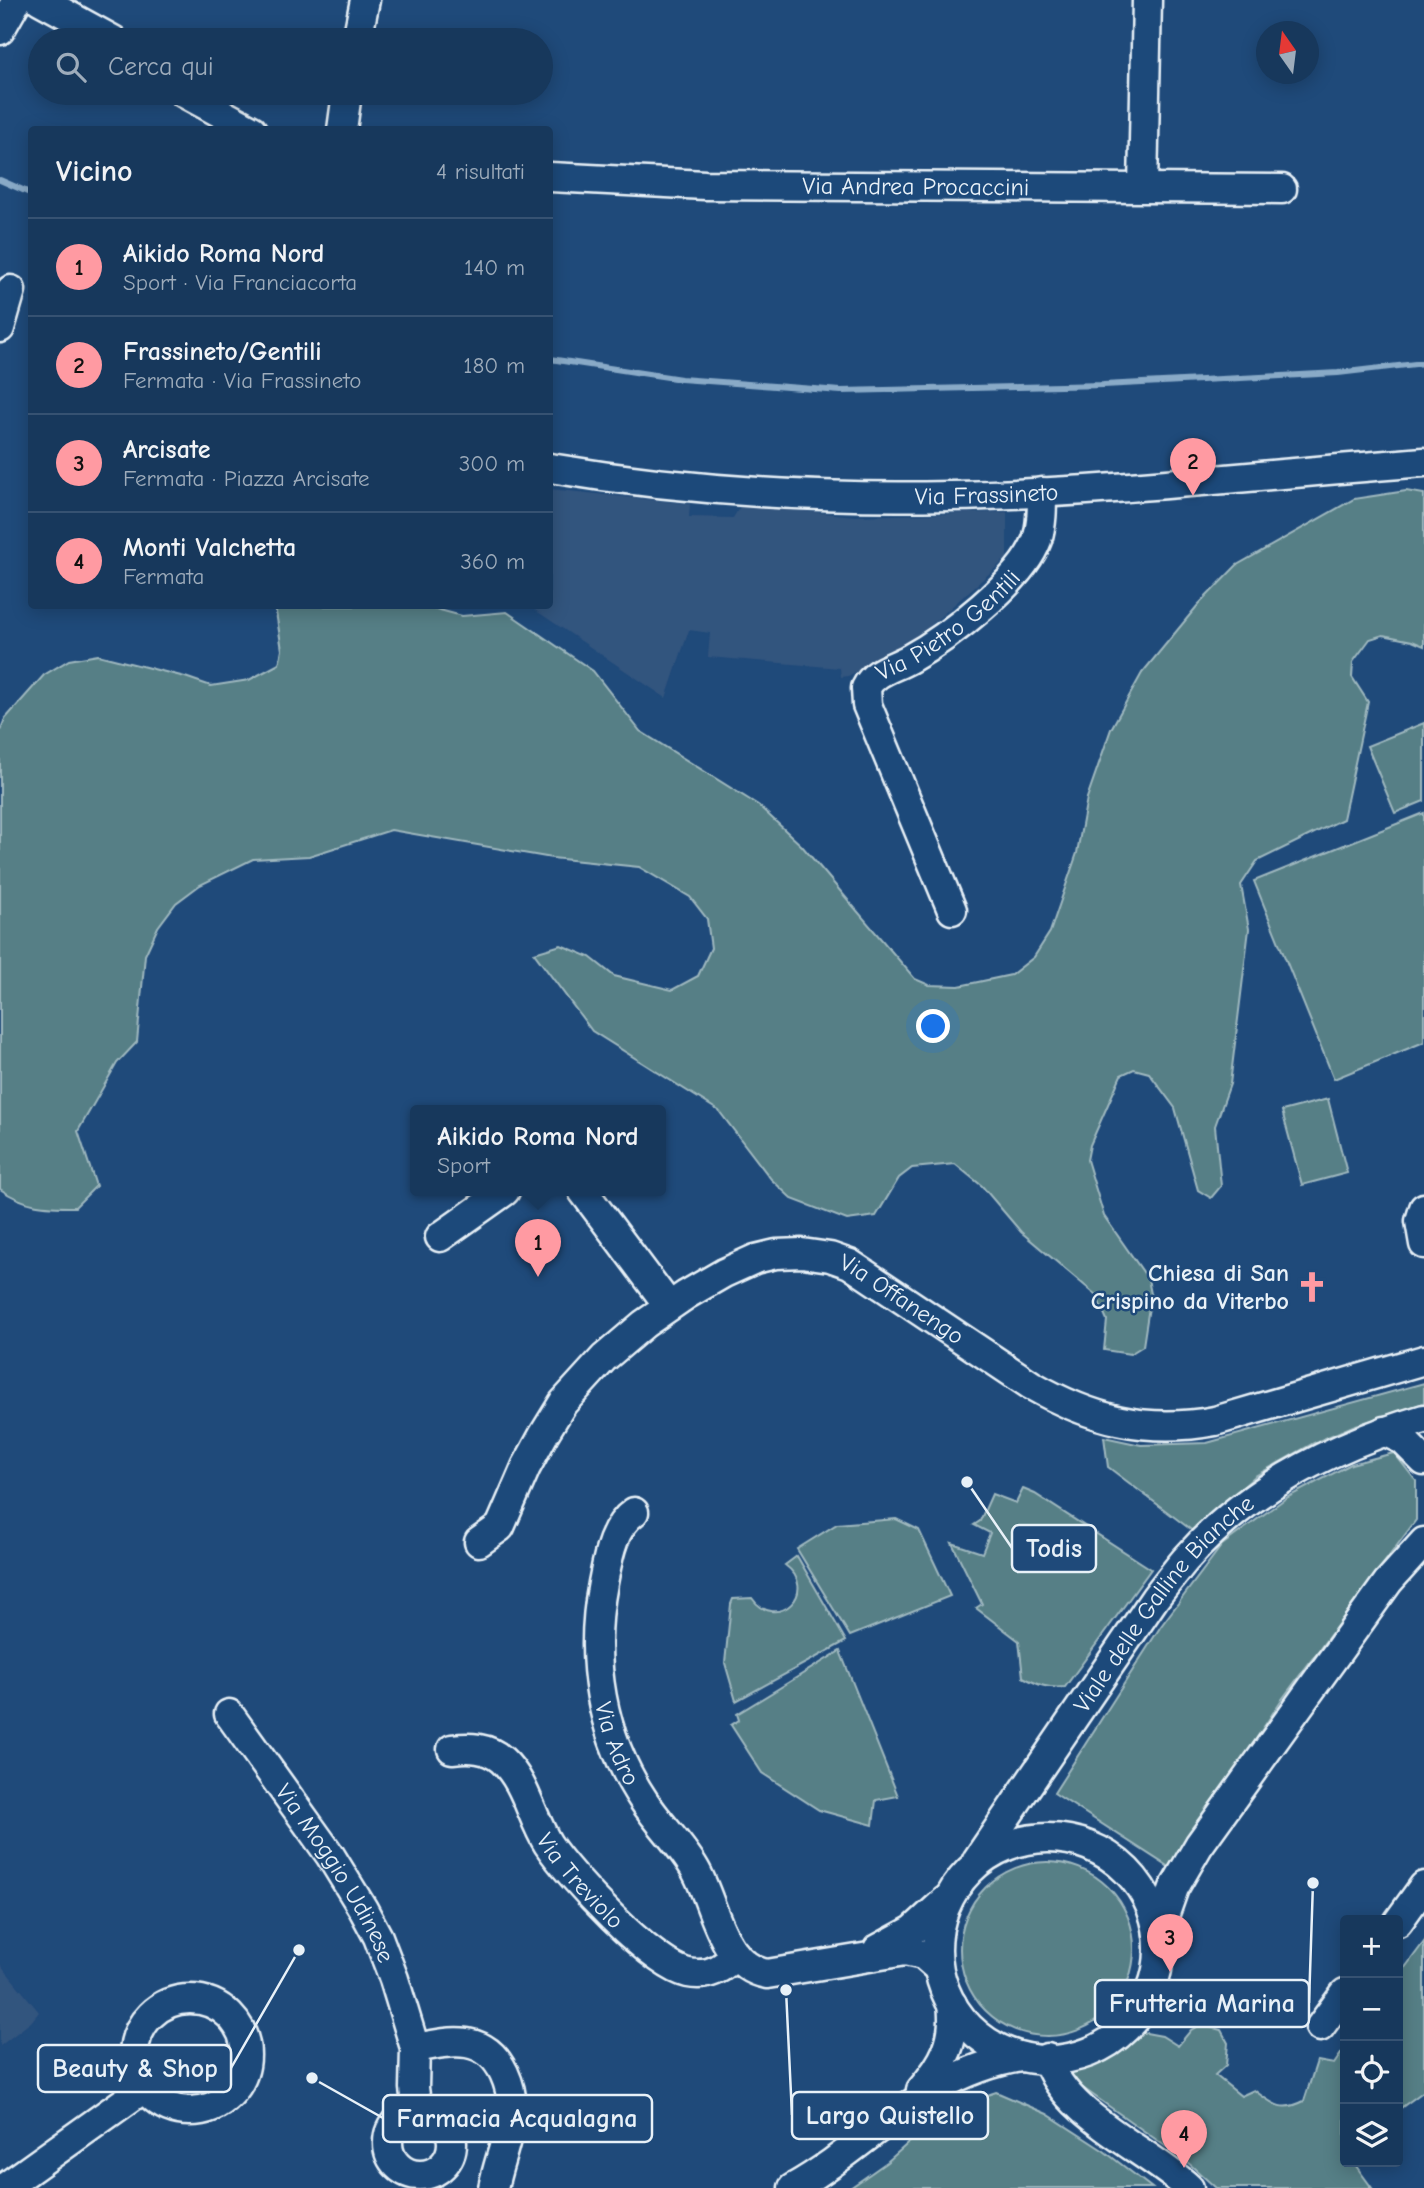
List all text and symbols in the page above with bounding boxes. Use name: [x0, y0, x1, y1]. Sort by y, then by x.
north arrow: [1256, 21, 1319, 84]
search box: [28, 28, 553, 105]
icon: search: [52, 48, 90, 86]
text: Cerca qui: [108, 52, 214, 82]
text: Vicino: [56, 154, 133, 189]
text: 4 risultati: [436, 158, 525, 185]
street label: Via Andrea Procaccini: [802, 172, 1029, 201]
text: Aikido Roma Nord: [123, 239, 324, 269]
text: 1: [74, 254, 84, 281]
text: 140 m: [464, 254, 525, 281]
text: Sport · Via Franciacorta: [123, 269, 357, 296]
text: Frassineto/Gentili: [123, 337, 322, 367]
text: 2: [73, 352, 85, 379]
text: 180 m: [463, 352, 525, 379]
text: Fermata · Via Frassineto: [123, 367, 361, 394]
text: Arcisate: [123, 435, 211, 465]
pin: 2: [1170, 438, 1216, 496]
text: 3: [73, 450, 85, 477]
text: 300 m: [459, 450, 525, 477]
text: Fermata · Piazza Arcisate: [123, 465, 370, 492]
street label: Via Frassineto: [914, 478, 1059, 511]
text: Monti Valchetta: [123, 533, 296, 563]
text: 4: [74, 548, 84, 575]
text: 360 m: [460, 548, 525, 575]
text: Fermata: [123, 563, 204, 590]
street label: Via Pietro Gentili: [871, 564, 1026, 687]
your location: [916, 1009, 950, 1043]
popup: [410, 1105, 666, 1196]
text: Aikido Roma Nord: [437, 1122, 639, 1152]
text: Sport: [437, 1152, 490, 1179]
pin: 1: [515, 1219, 561, 1277]
street label: Via Offanengo: [837, 1248, 969, 1350]
place label: Chiesa di San Crispino da Viterbo: [1091, 1259, 1289, 1315]
church icon: Chiesa di San Crispino da Viterbo: [1295, 1270, 1329, 1304]
street label: Viale delle Galline Bianche: [1067, 1489, 1259, 1718]
callout: Todis: [1012, 1525, 1096, 1572]
text: Todis: [1026, 1534, 1082, 1564]
street label: Via Adro: [589, 1699, 646, 1790]
street label: Via Moggio Udinese: [270, 1778, 400, 1966]
street label: Via Treviolo: [531, 1828, 629, 1935]
pin: 3: [1147, 1914, 1193, 1972]
map controls: [1340, 1915, 1403, 2167]
button: +: [1340, 1915, 1403, 1978]
button: −: [1340, 1978, 1403, 2041]
callout: Frutteria Marina: [1095, 1980, 1309, 2027]
text: Frutteria Marina: [1109, 1989, 1295, 2019]
button: locate: [1340, 2041, 1403, 2104]
callout: Beauty & Shop: [38, 2045, 231, 2092]
text: Beauty & Shop: [52, 2054, 218, 2084]
callout: Largo Quistello: [792, 2092, 988, 2139]
callout: Farmacia Acqualagna: [383, 2095, 652, 2142]
text: Largo Quistello: [806, 2101, 974, 2131]
text: Farmacia Acqualagna: [396, 2104, 638, 2134]
button: layers: [1340, 2104, 1403, 2167]
pin: 4: [1161, 2110, 1207, 2168]

